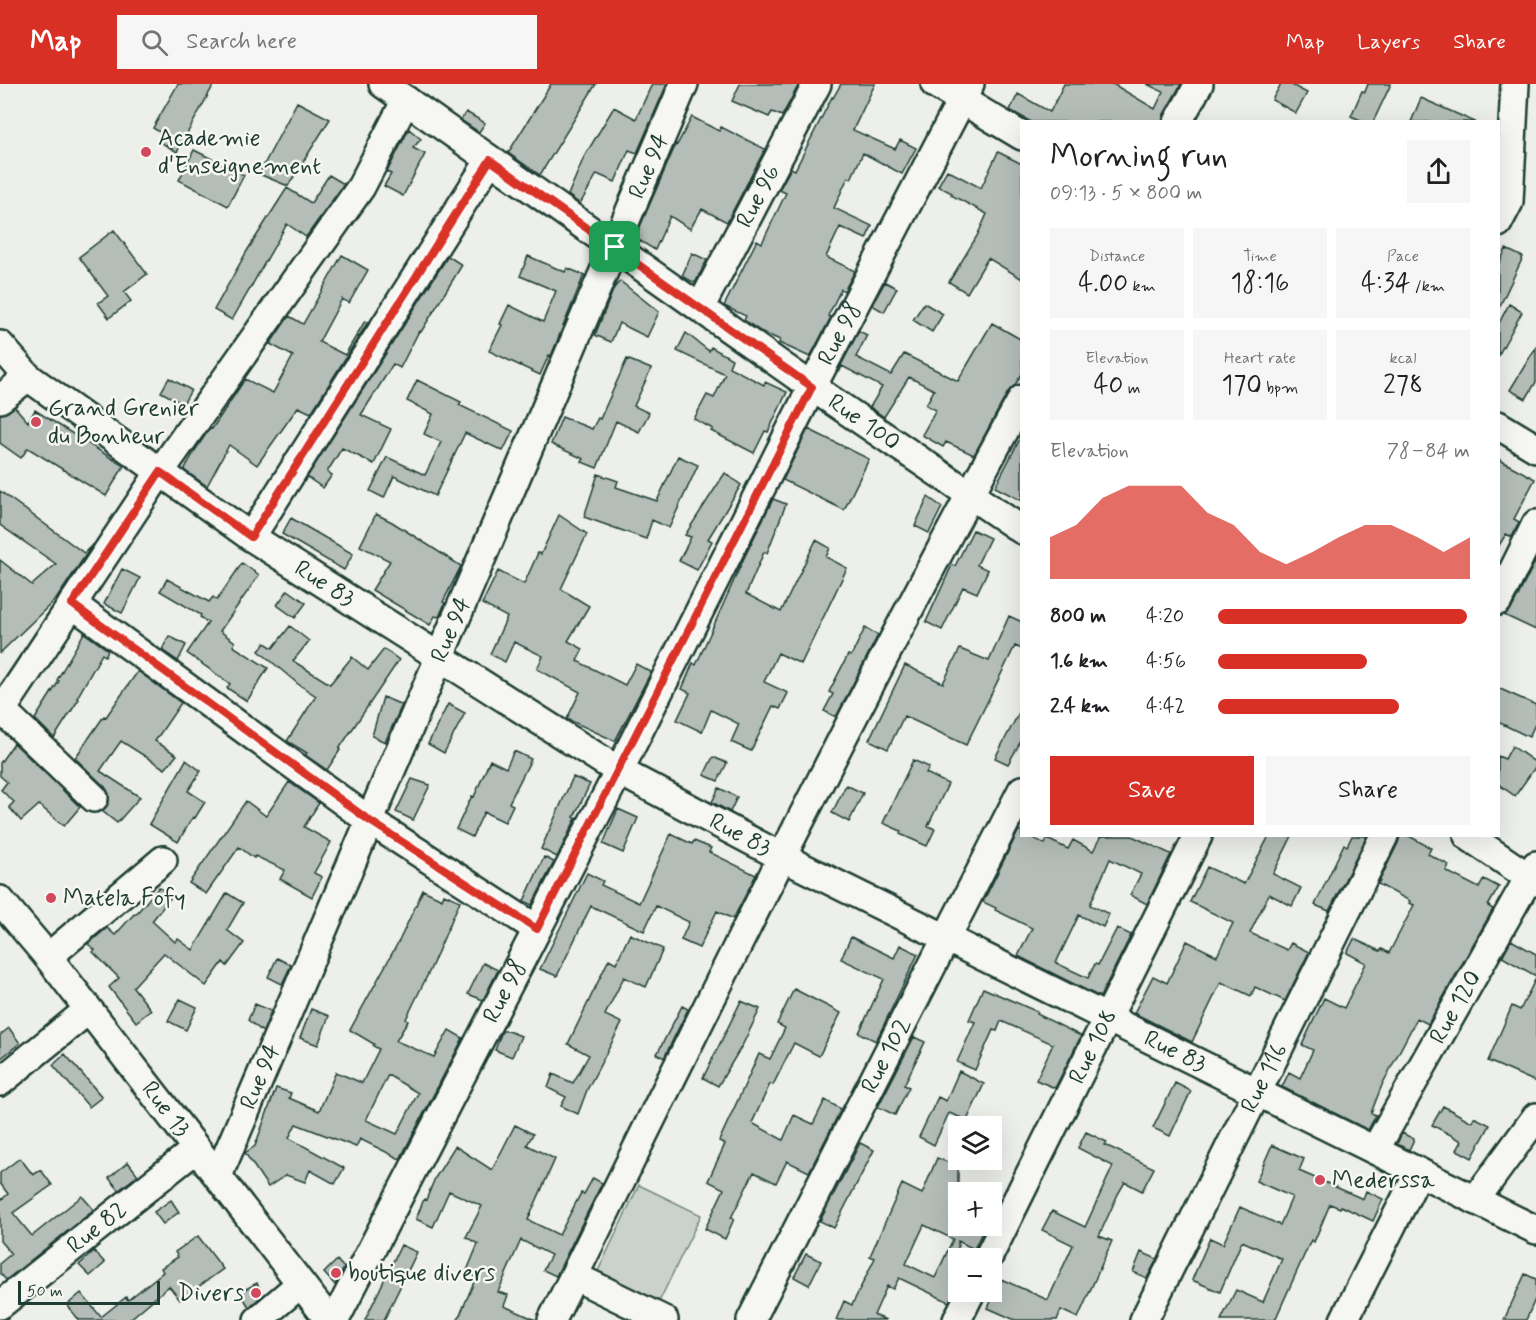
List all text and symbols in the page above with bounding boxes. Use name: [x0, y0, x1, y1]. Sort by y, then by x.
search box: [117, 15, 537, 69]
text: Map: [30, 24, 81, 61]
icon: search: [138, 26, 171, 59]
text: Search here: [186, 28, 297, 56]
text: Map: [1286, 28, 1324, 56]
text: Layers: [1357, 28, 1420, 56]
text: Share: [1453, 28, 1506, 56]
place label: Academie d'Enseignement: [158, 123, 321, 182]
street label: Rue 94: [621, 129, 677, 204]
text: Morning run: [1050, 135, 1228, 179]
button: share: [1407, 140, 1470, 203]
marker: Academie d'Enseignement: [139, 145, 153, 159]
street label: Rue 96: [729, 159, 788, 233]
text: 09:13 · 5 × 800 m: [1050, 180, 1202, 207]
pin: [589, 221, 640, 272]
icon: arrive: [598, 230, 631, 263]
text: Distance: [1089, 246, 1145, 267]
text: Time: [1243, 246, 1277, 267]
text: Pace: [1387, 246, 1419, 267]
text: 4.00: [1078, 267, 1128, 301]
text: 18:16: [1231, 267, 1289, 301]
text: 4:34: [1361, 267, 1410, 301]
text: km: [1128, 276, 1156, 297]
text: /km: [1410, 276, 1445, 297]
street label: Rue 98: [811, 297, 869, 371]
text: Elevation: [1086, 348, 1149, 369]
text: Heart rate: [1224, 348, 1296, 369]
text: kcal: [1390, 348, 1416, 369]
text: 40: [1093, 369, 1123, 403]
text: 170: [1222, 369, 1262, 403]
text: 278: [1383, 369, 1423, 403]
text: m: [1123, 378, 1141, 399]
text: bpm: [1262, 378, 1298, 399]
street label: Rue 100: [822, 387, 906, 458]
place label: Grand Grenier du Bonheur: [48, 393, 199, 452]
marker: Grand Grenier du Bonheur: [29, 415, 43, 429]
text: Elevation: [1050, 438, 1129, 465]
text: 78–84 m: [1387, 438, 1470, 465]
street label: Rue 83: [288, 553, 361, 614]
street label: Rue 94: [423, 592, 479, 667]
text: 800 m: [1050, 603, 1106, 630]
text: 4:20: [1146, 603, 1184, 630]
text: 1.6 km: [1050, 648, 1108, 675]
text: 4:56: [1146, 648, 1186, 675]
text: 2.4 km: [1050, 693, 1110, 720]
text: 4:42: [1146, 693, 1185, 720]
button: Save: [1050, 756, 1254, 825]
button: Share: [1266, 756, 1470, 825]
street label: Rue 83: [704, 806, 776, 864]
place label: Matela Fofy: [63, 883, 186, 914]
marker: Matela Fofy: [44, 891, 58, 905]
street label: Rue 98: [476, 954, 534, 1028]
street label: Rue 120: [1422, 965, 1489, 1050]
street label: Rue 108: [1062, 1004, 1125, 1089]
street label: Rue 102: [854, 1012, 918, 1099]
street label: Rue 83: [1139, 1023, 1212, 1080]
street label: Rue 116: [1234, 1038, 1294, 1118]
street label: Rue 94: [233, 1039, 288, 1114]
street label: Rue 13: [134, 1075, 197, 1144]
map controls: [948, 1116, 1002, 1302]
button: layers: [948, 1116, 1002, 1170]
place label: Mederssa: [1332, 1165, 1435, 1196]
marker: Mederssa: [1313, 1173, 1327, 1187]
button: +: [948, 1182, 1002, 1236]
street label: Rue 82: [61, 1194, 133, 1261]
button: −: [948, 1248, 1002, 1302]
place label: boutique divers: [348, 1258, 496, 1289]
marker: boutique divers: [329, 1266, 343, 1280]
scale bar: [18, 1278, 160, 1306]
place label: Divers: [178, 1278, 244, 1309]
text: 50 m: [27, 1281, 63, 1302]
marker: Divers: [249, 1286, 263, 1300]

